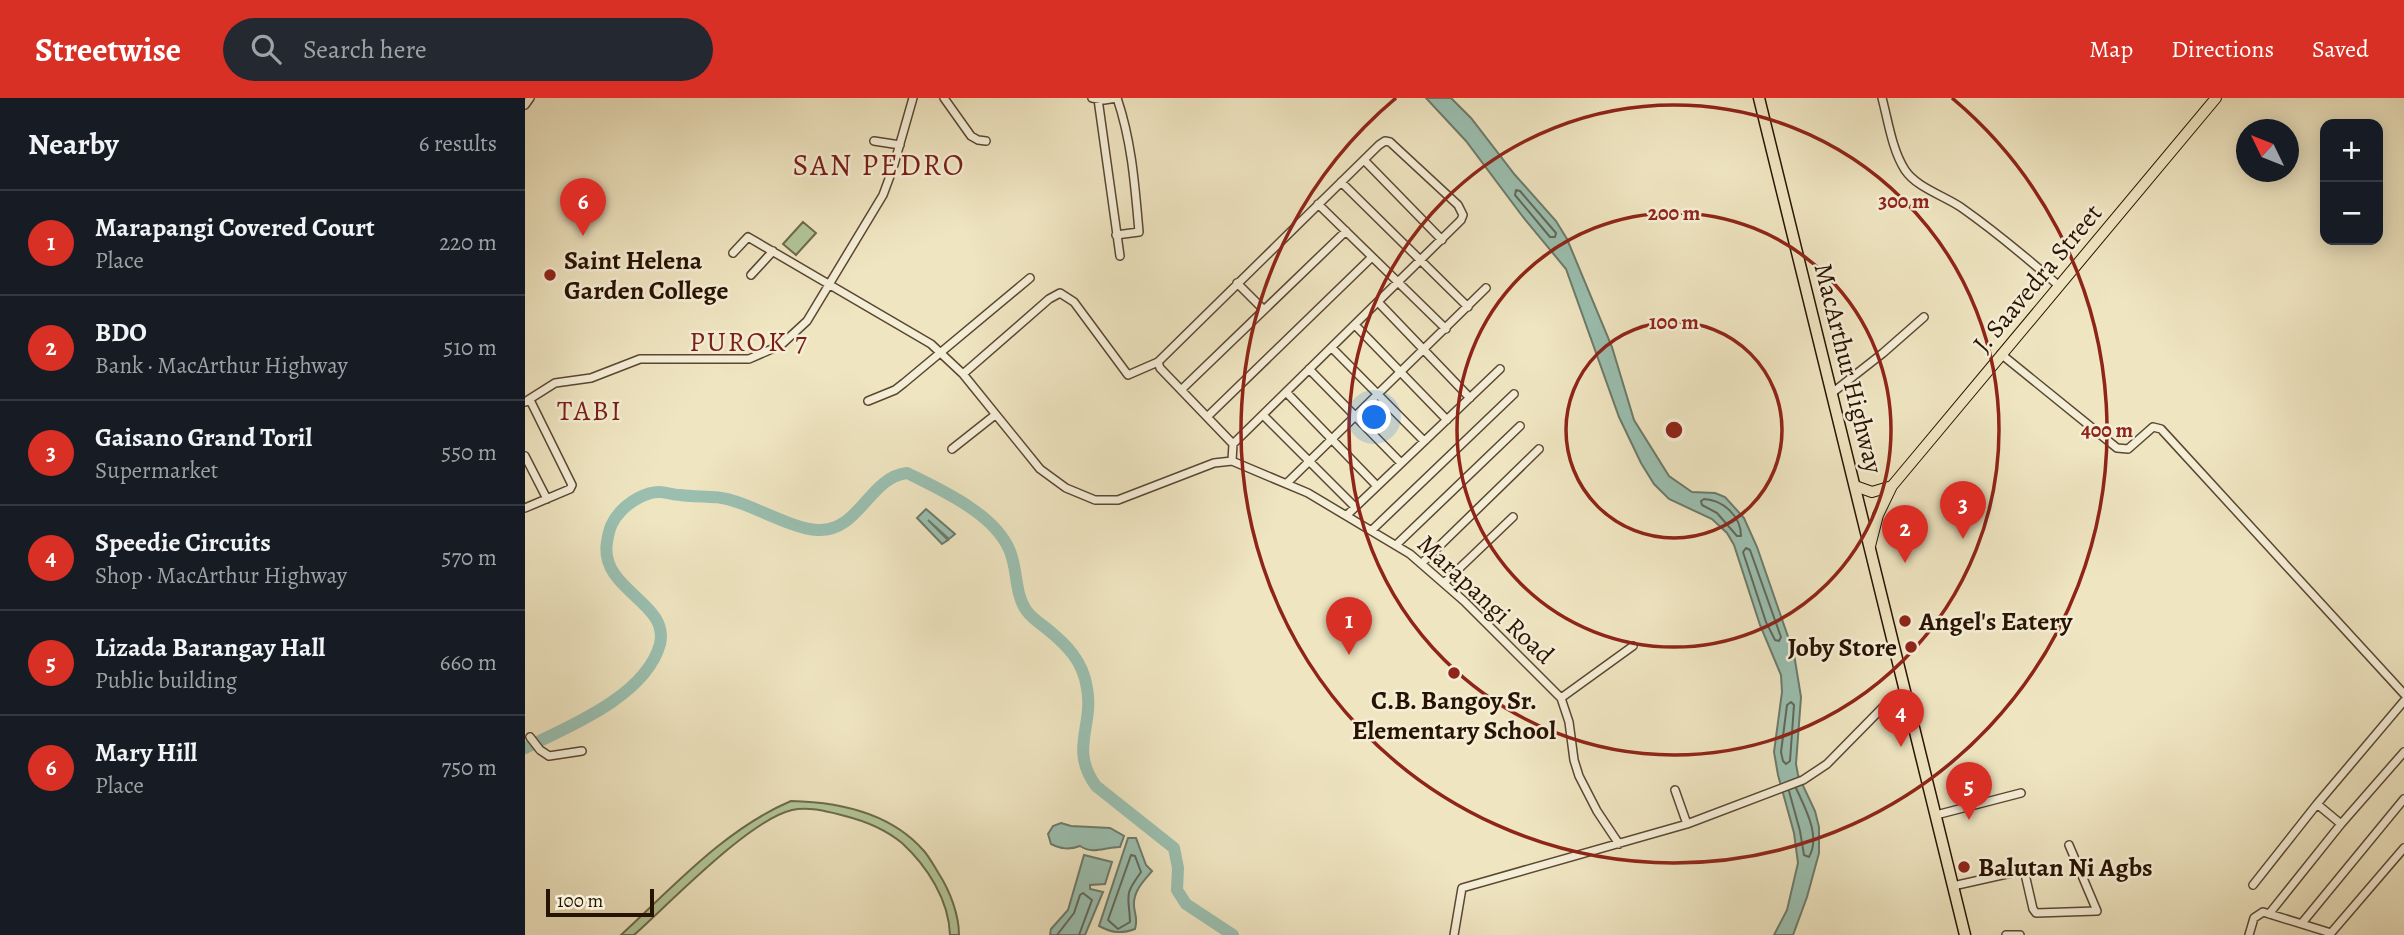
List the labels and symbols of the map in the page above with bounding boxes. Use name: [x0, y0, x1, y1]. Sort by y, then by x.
north arrow: [2236, 119, 2299, 182]
district label: SAN PEDRO: [792, 145, 966, 185]
pin: 6: [560, 178, 606, 236]
text: 300 m: [1878, 187, 1930, 215]
street label: J. Saavedra Street: [1965, 196, 2110, 360]
text: 200 m: [1648, 199, 1701, 227]
place label: Saint Helena Garden College: [564, 243, 728, 308]
street label: MacArthur Highway: [1805, 259, 1892, 477]
marker: Saint Helena Garden College: [542, 267, 558, 283]
text: 100 m: [1649, 308, 1699, 336]
district label: PUROK 7: [689, 323, 809, 361]
district label: TABI: [557, 392, 623, 430]
your location: [1357, 400, 1391, 434]
text: 400 m: [2081, 416, 2134, 444]
centre of rings: [1662, 418, 1686, 442]
pin: 3: [1940, 481, 1986, 539]
pin: 2: [1882, 505, 1928, 563]
street label: Marapangi Road: [1410, 527, 1562, 672]
pin: 1: [1326, 597, 1372, 655]
place label: Angel's Eatery: [1918, 604, 2073, 639]
marker: Angel's Eatery: [1897, 613, 1913, 629]
place label: Joby Store: [1788, 630, 1897, 665]
marker: Joby Store: [1903, 639, 1919, 655]
marker: C.B. Bangoy Sr. Elementary School: [1446, 665, 1462, 681]
place label: C.B. Bangoy Sr. Elementary School: [1352, 683, 1556, 748]
pin: 4: [1878, 689, 1924, 747]
pin: 5: [1946, 762, 1992, 820]
place label: Balutan Ni Agbs: [1978, 850, 2153, 885]
marker: Balutan Ni Agbs: [1956, 859, 1972, 875]
scale bar: [546, 886, 655, 918]

